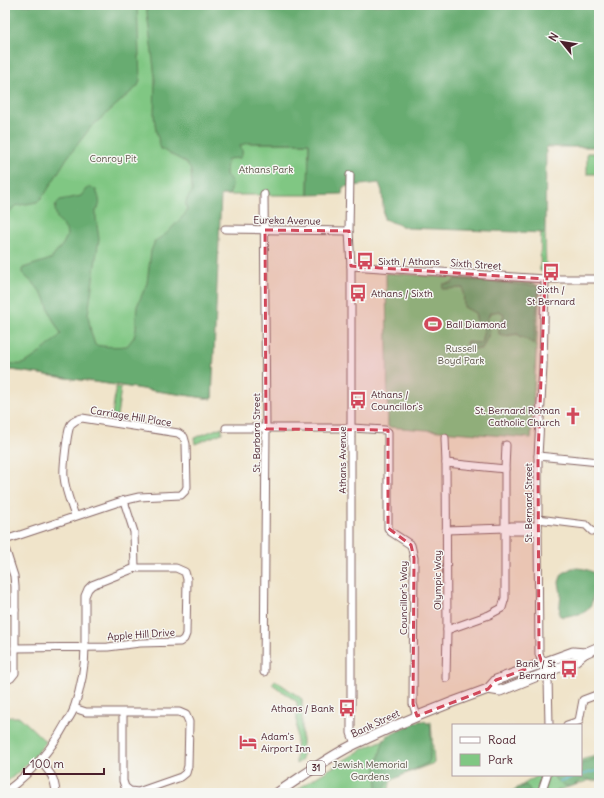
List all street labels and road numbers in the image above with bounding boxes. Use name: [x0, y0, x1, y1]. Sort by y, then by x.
street label: Eureka Avenue: [253, 213, 321, 228]
street label: Sixth Street: [450, 256, 502, 273]
street label: St. Barbara Street: [250, 393, 263, 473]
street label: Carriage Hill Place: [89, 404, 172, 429]
street label: Athans Avenue: [336, 426, 349, 494]
street label: St. Bernard Street: [522, 463, 535, 543]
street label: Olympic Way: [431, 550, 444, 610]
street label: Councillor's Way: [397, 561, 410, 635]
street label: Apple Hill Drive: [107, 626, 175, 643]
street label: Bank Street: [349, 706, 402, 740]
road number: 31: [307, 761, 325, 775]

